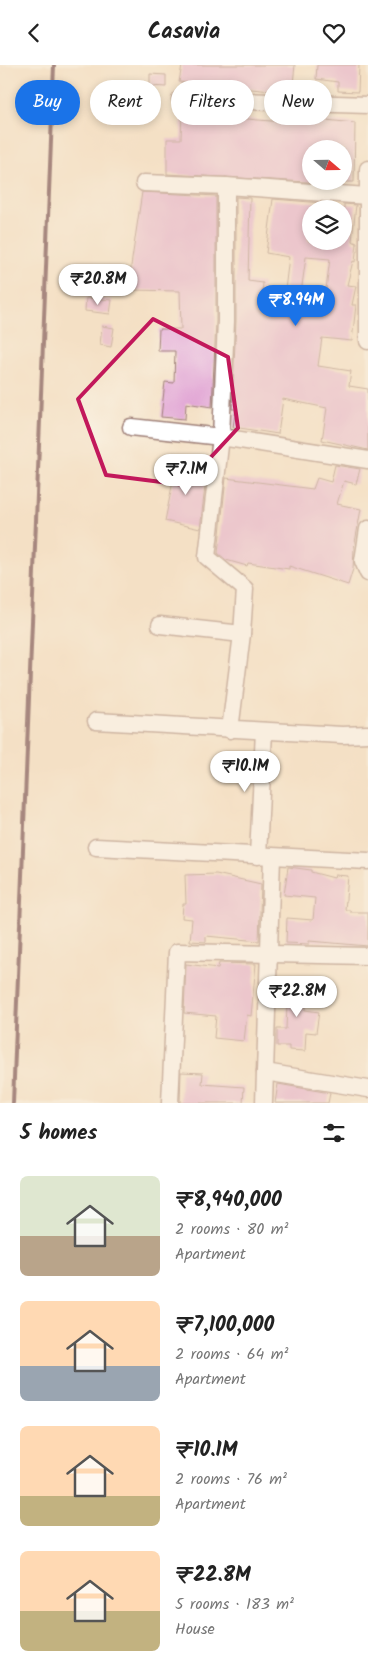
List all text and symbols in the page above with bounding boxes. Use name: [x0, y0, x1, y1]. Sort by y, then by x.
text: Casavia: [148, 15, 220, 50]
icon: back: [20, 19, 48, 47]
icon: heart: [320, 19, 348, 47]
chip: Buy: [15, 80, 80, 125]
chip: Rent: [90, 80, 161, 125]
chip: Filters: [171, 80, 254, 125]
chip: New: [264, 80, 332, 125]
north arrow: [302, 140, 352, 190]
map controls: [302, 140, 352, 250]
button: layers: [302, 200, 352, 250]
pin: ₹20.8M: [57, 263, 139, 306]
text: ₹20.8M: [70, 267, 126, 292]
pin: ₹8.94M: [255, 285, 337, 327]
text: ₹8.94M: [268, 288, 324, 313]
pin: ₹7.1M: [151, 453, 221, 496]
text: ₹7.1M: [165, 457, 207, 482]
pin: ₹10.1M: [204, 751, 286, 793]
text: ₹10.1M: [221, 754, 269, 779]
pin: ₹22.8M: [256, 975, 338, 1018]
text: ₹22.8M: [268, 979, 326, 1004]
text: 5 homes: [20, 1117, 97, 1150]
icon: filters: [320, 1119, 348, 1147]
text: ₹8,940,000: [175, 1184, 282, 1217]
icon: home: [60, 1196, 120, 1256]
text: 2 rooms · 80 m²: [175, 1217, 288, 1242]
text: Apartment: [175, 1242, 246, 1267]
text: ₹7,100,000: [175, 1309, 274, 1342]
icon: home: [60, 1321, 120, 1381]
text: 2 rooms · 64 m²: [175, 1342, 288, 1367]
text: Apartment: [175, 1367, 246, 1392]
text: ₹10.1M: [175, 1434, 238, 1467]
icon: home: [60, 1446, 120, 1506]
text: 2 rooms · 76 m²: [175, 1467, 287, 1492]
text: Apartment: [175, 1492, 246, 1517]
text: ₹22.8M: [175, 1559, 251, 1592]
icon: home: [60, 1571, 120, 1631]
text: 5 rooms · 183 m²: [175, 1592, 294, 1617]
text: House: [175, 1617, 215, 1642]

